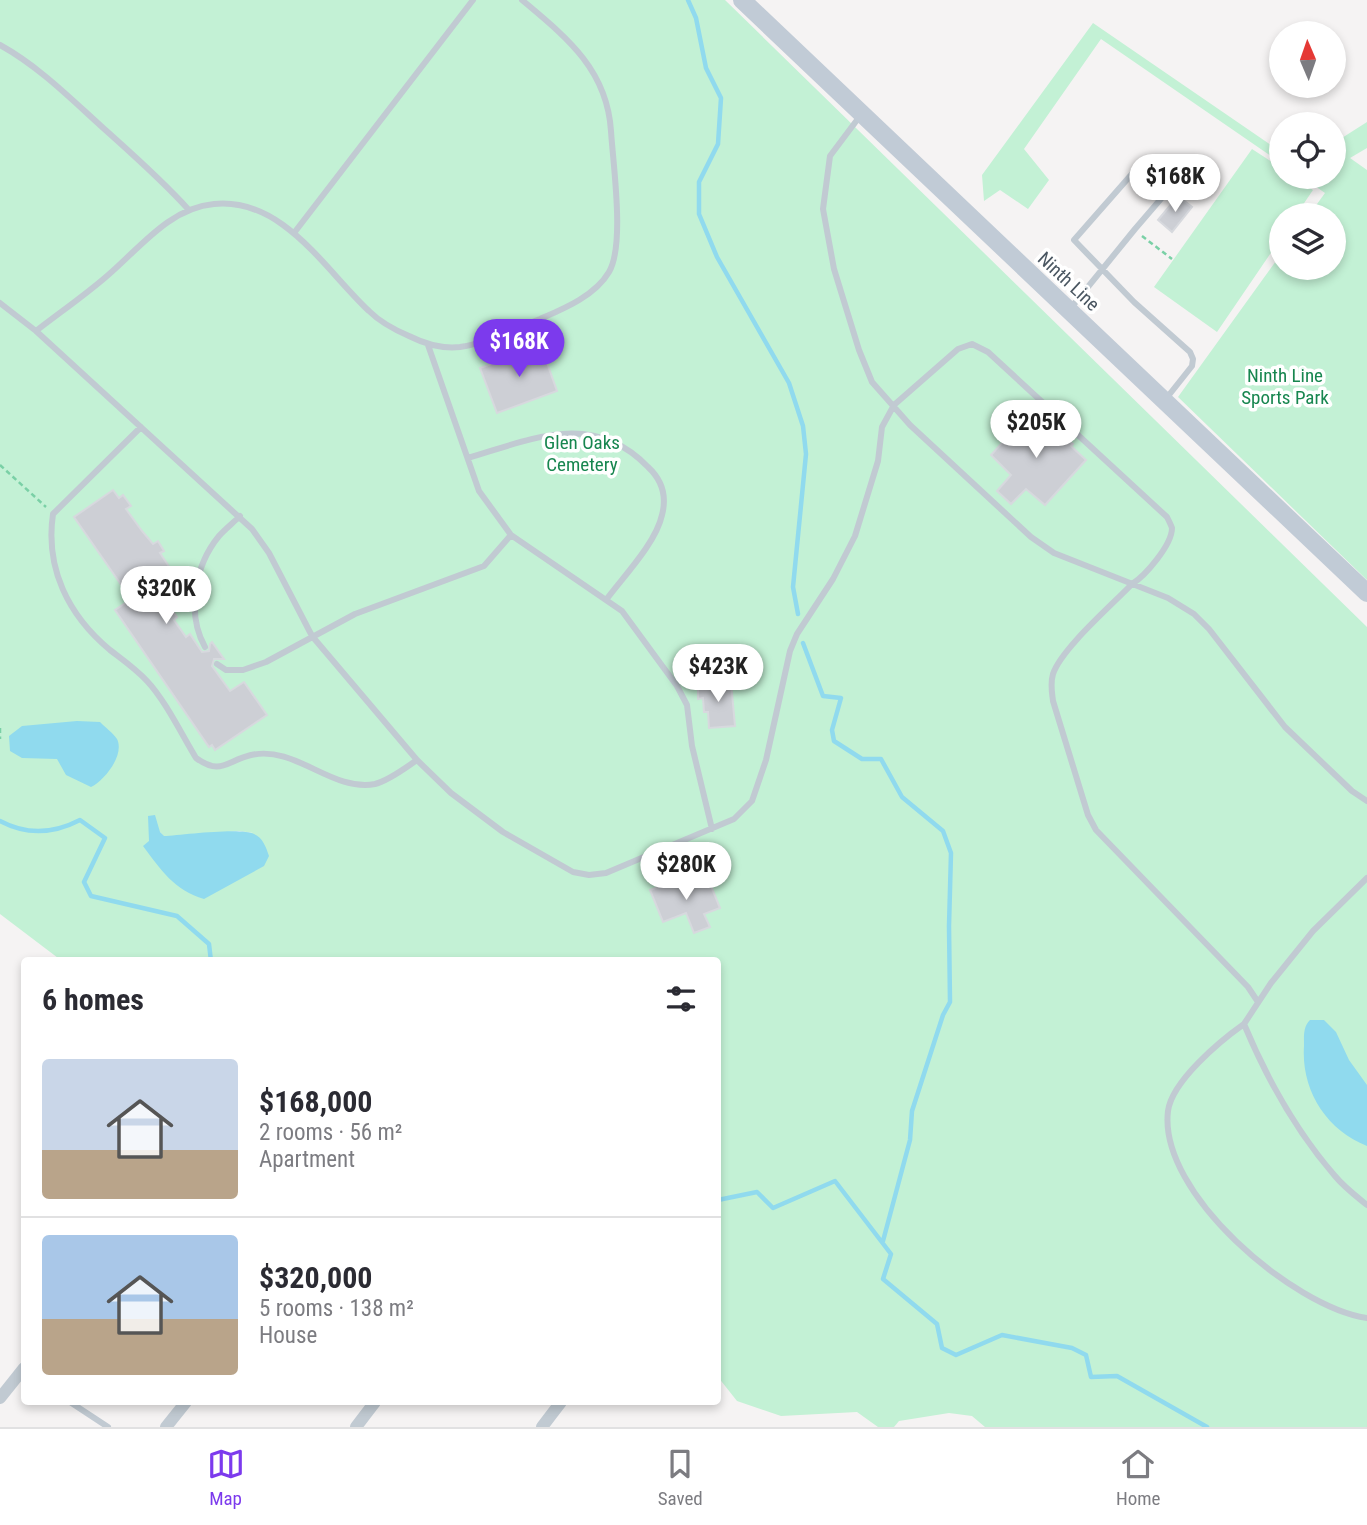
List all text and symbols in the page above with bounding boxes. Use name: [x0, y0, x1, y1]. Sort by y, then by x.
north arrow: [1269, 21, 1346, 98]
map controls: [1269, 21, 1346, 280]
button: locate: [1269, 112, 1346, 189]
pin: $168K: [1126, 154, 1224, 214]
text: $168K: [1145, 163, 1205, 190]
button: layers: [1269, 203, 1346, 280]
street label: Ninth Line: [1033, 247, 1104, 316]
pin: $168K: [470, 320, 568, 379]
text: $168K: [489, 328, 549, 355]
park label: Ninth Line Sports Park: [1241, 364, 1329, 409]
pin: $205K: [987, 400, 1085, 460]
text: $205K: [1006, 409, 1066, 436]
park label: Glen Oaks Cemetery: [544, 431, 620, 476]
pin: $320K: [117, 566, 215, 626]
text: $320K: [136, 575, 196, 602]
pin: $423K: [669, 644, 767, 704]
text: $423K: [688, 653, 748, 680]
pin: $280K: [637, 842, 735, 902]
text: $280K: [656, 851, 716, 878]
icon: filters: [662, 980, 700, 1018]
text: 6 homes: [42, 982, 144, 1017]
text: $168,000: [259, 1084, 372, 1119]
icon: home: [98, 1087, 182, 1171]
text: 2 rooms · 56 m²: [259, 1119, 402, 1146]
text: Apartment: [259, 1146, 355, 1173]
text: $320,000: [259, 1260, 372, 1295]
icon: home: [98, 1263, 182, 1347]
text: 5 rooms · 138 m²: [259, 1295, 414, 1322]
text: House: [259, 1322, 317, 1349]
tab: Map: [207, 1445, 245, 1510]
tab: Saved: [658, 1445, 703, 1510]
tab: Home: [1116, 1445, 1160, 1510]

